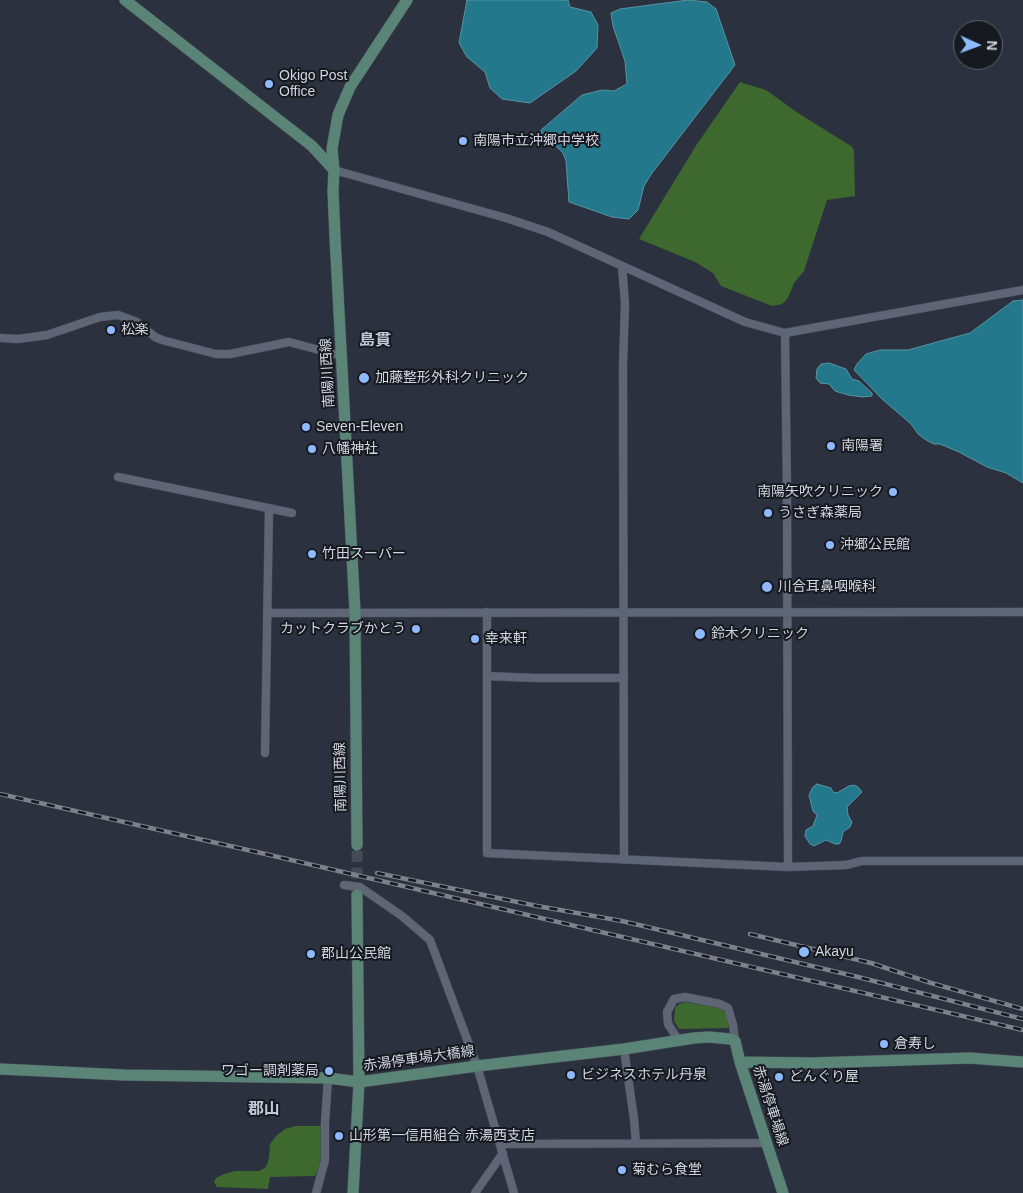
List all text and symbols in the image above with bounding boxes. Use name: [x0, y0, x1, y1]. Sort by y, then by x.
north arrow: [953, 20, 1003, 70]
text: N: [984, 40, 1000, 51]
place label: Okigo Post Office: [279, 68, 347, 100]
marker: Okigo Post Office: [263, 78, 275, 90]
place label: 南陽市立沖郷中学校: [473, 133, 599, 149]
marker: 南陽市立沖郷中学校: [457, 135, 469, 147]
place label: 松楽: [121, 322, 149, 338]
marker: 松楽: [105, 324, 117, 336]
district label: 島貫: [359, 331, 391, 351]
street label: 南陽川西線: [318, 338, 338, 408]
place label: 加藤整形外科クリニック: [375, 370, 529, 386]
marker: 加藤整形外科クリニック: [357, 371, 371, 385]
place label: Seven-Eleven: [316, 419, 403, 435]
marker: Seven-Eleven: [300, 421, 312, 433]
place label: 南陽署: [841, 438, 883, 454]
marker: 南陽署: [825, 440, 837, 452]
place label: 八幡神社: [322, 441, 378, 457]
marker: 八幡神社: [306, 443, 318, 455]
place label: 南陽矢吹クリニック: [757, 484, 883, 500]
marker: 南陽矢吹クリニック: [887, 486, 899, 498]
place label: うさぎ森薬局: [778, 505, 862, 521]
marker: うさぎ森薬局: [762, 507, 774, 519]
place label: 沖郷公民館: [840, 537, 910, 553]
marker: 沖郷公民館: [824, 539, 836, 551]
place label: 竹田スーパー: [322, 546, 406, 562]
marker: 竹田スーパー: [306, 548, 318, 560]
place label: 川合耳鼻咽喉科: [778, 579, 876, 595]
marker: 川合耳鼻咽喉科: [760, 580, 774, 594]
place label: カットクラブかとう: [280, 621, 406, 637]
marker: カットクラブかとう: [410, 623, 422, 635]
place label: 鈴木クリニック: [711, 626, 809, 642]
marker: 鈴木クリニック: [693, 627, 707, 641]
place label: 幸来軒: [485, 631, 527, 647]
marker: 幸来軒: [469, 633, 481, 645]
street label: 南陽川西線: [332, 742, 350, 812]
place label: Akayu: [815, 944, 854, 960]
marker: Akayu: [797, 945, 811, 959]
place label: 郡山公民館: [321, 946, 391, 962]
marker: 郡山公民館: [305, 948, 317, 960]
place label: 倉寿し: [894, 1036, 936, 1052]
marker: 倉寿し: [878, 1038, 890, 1050]
street label: 赤湯停車場大橋線: [362, 1043, 476, 1075]
place label: ワゴー調剤薬局: [221, 1063, 319, 1079]
street label: 赤湯停車場線: [749, 1063, 791, 1149]
marker: ワゴー調剤薬局: [323, 1065, 335, 1077]
place label: ビジネスホテル丹泉: [581, 1067, 707, 1083]
marker: ビジネスホテル丹泉: [565, 1069, 577, 1081]
place label: どんぐり屋: [789, 1069, 859, 1085]
marker: どんぐり屋: [773, 1071, 785, 1083]
district label: 郡山: [248, 1100, 280, 1120]
place label: 山形第一信用組合 赤湯西支店: [349, 1128, 535, 1144]
marker: 山形第一信用組合 赤湯西支店: [333, 1130, 345, 1142]
place label: 菊むら食堂: [632, 1162, 702, 1178]
marker: 菊むら食堂: [616, 1164, 628, 1176]

